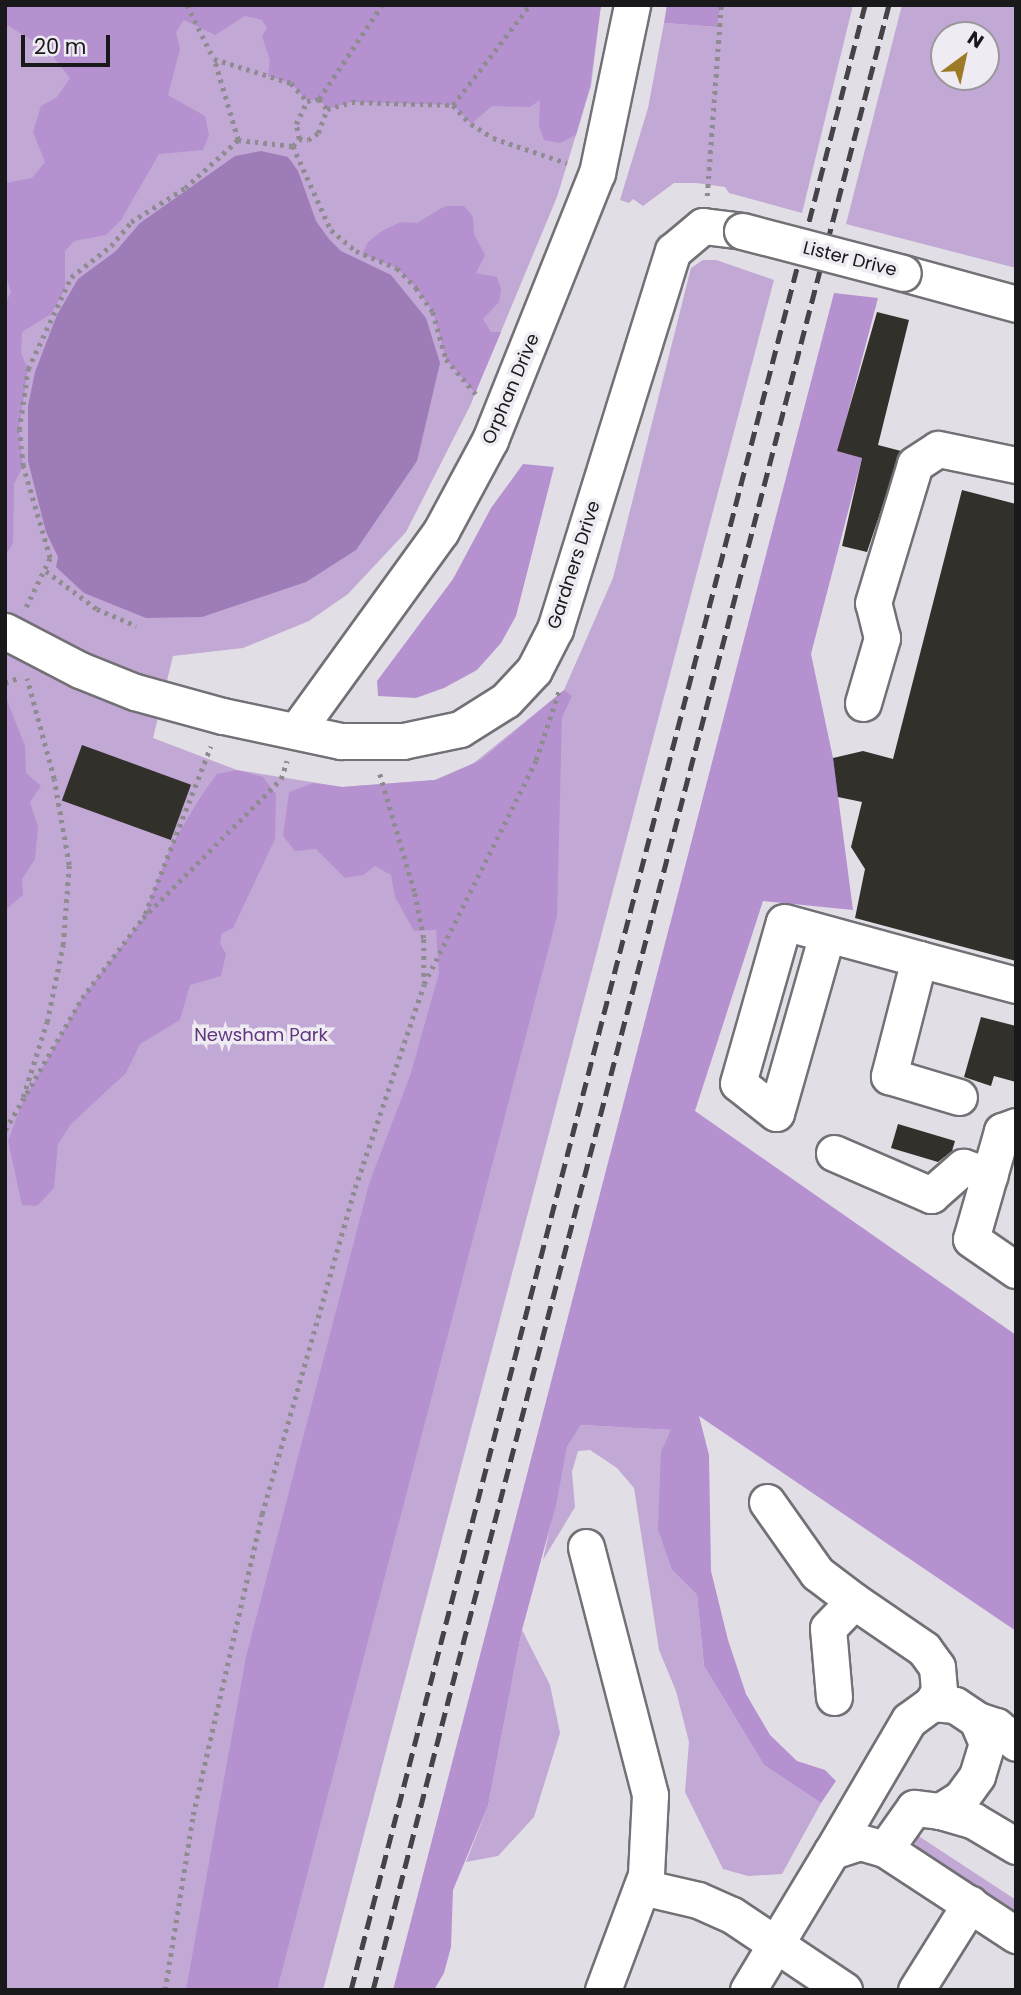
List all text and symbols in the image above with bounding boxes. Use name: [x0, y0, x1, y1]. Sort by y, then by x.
scale bar: [24, 21, 114, 65]
north arrow: [930, 21, 1000, 91]
text: N: [962, 24, 989, 55]
text: 20 m: [34, 32, 87, 61]
street label: Lister Drive: [801, 237, 899, 281]
street label: Orphan Drive: [478, 330, 544, 448]
street label: Gardners Drive: [543, 498, 605, 632]
park label: Newsham Park: [194, 1024, 328, 1046]

